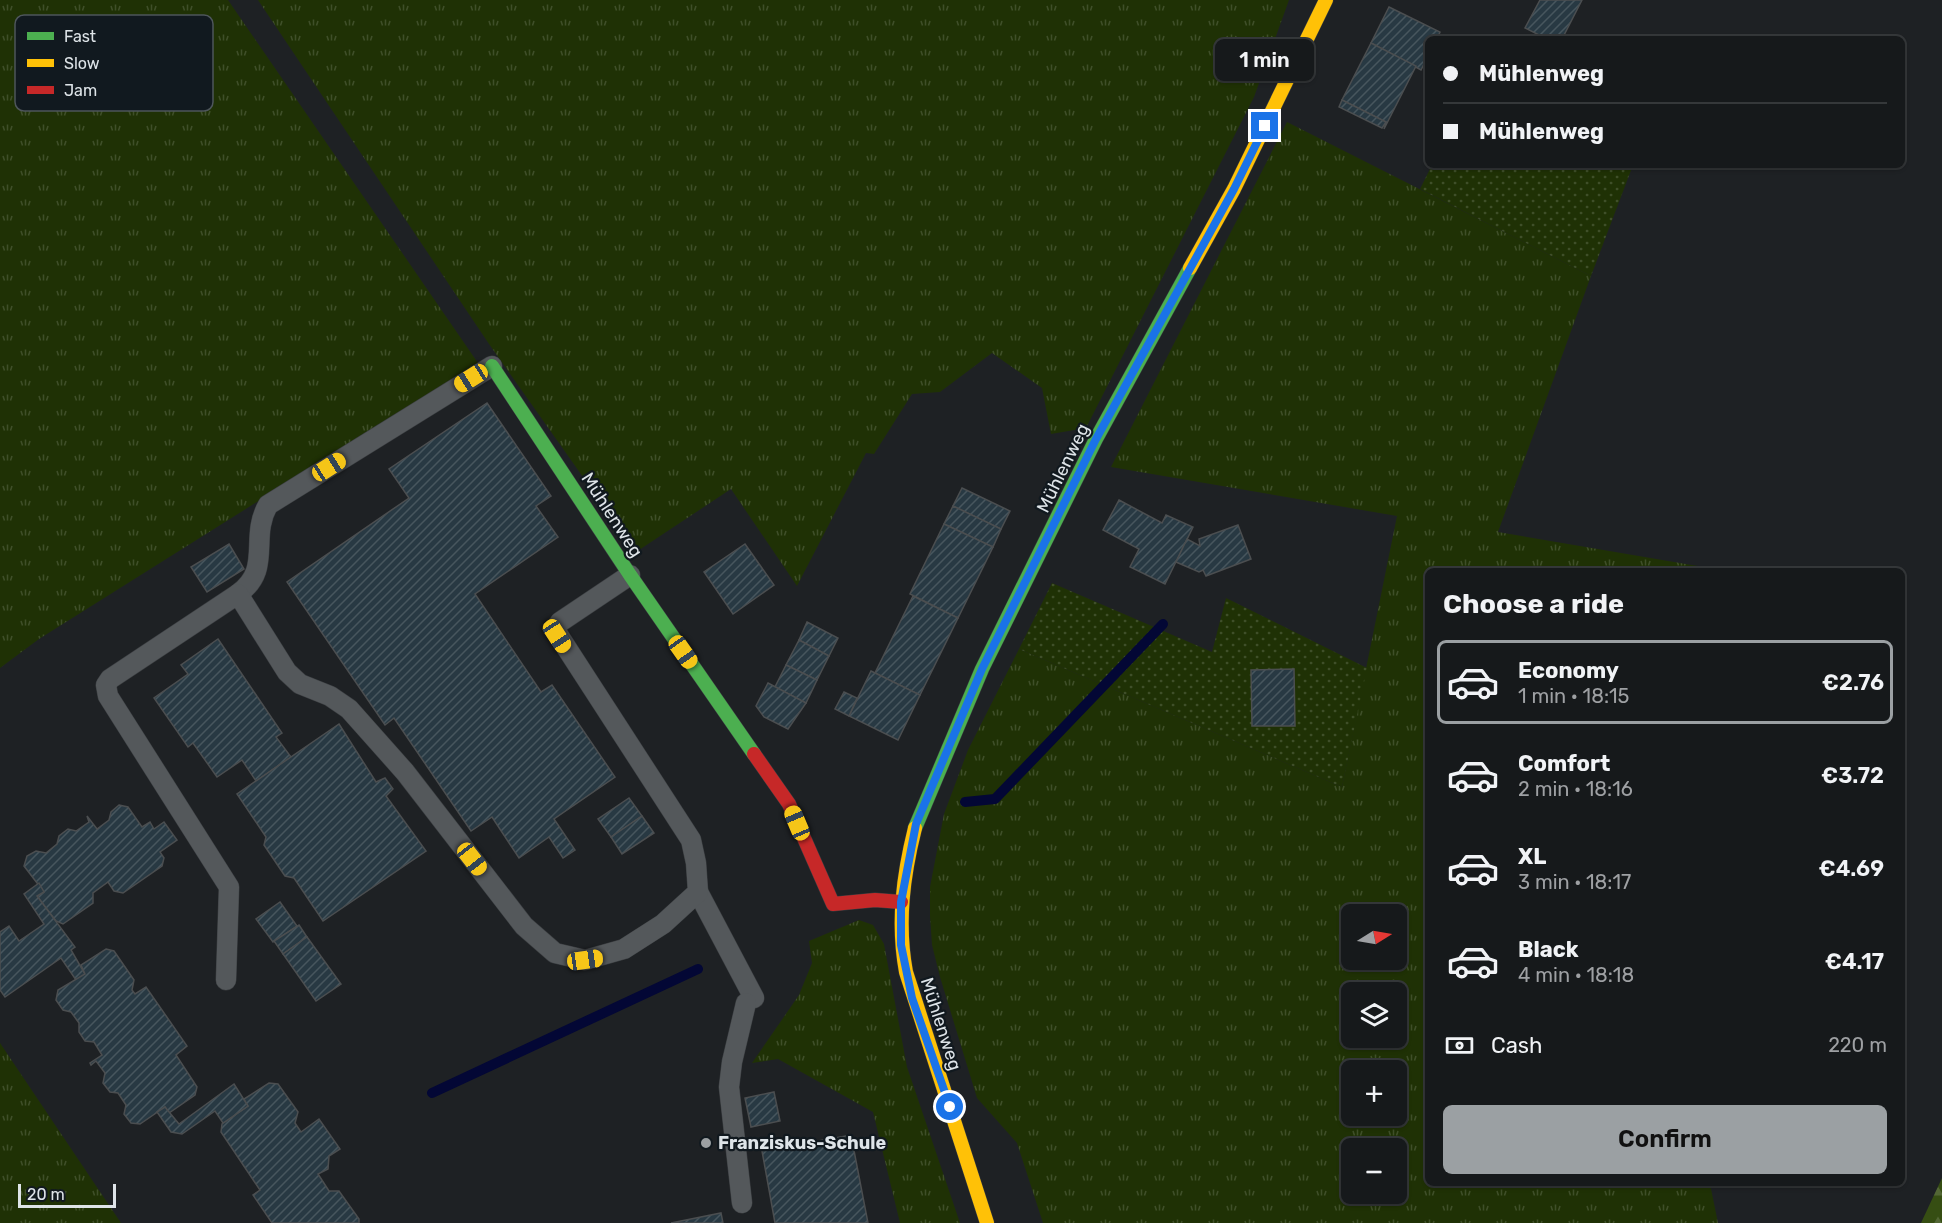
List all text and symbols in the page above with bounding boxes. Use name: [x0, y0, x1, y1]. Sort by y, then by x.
legend: [15, 15, 213, 111]
text: Fast: [64, 27, 96, 46]
callout: 1 min: [1216, 39, 1314, 81]
text: 1 min: [1239, 48, 1290, 72]
text: Slow: [64, 54, 100, 73]
text: Mühlenweg: [1479, 60, 1604, 87]
text: Jam: [64, 81, 97, 100]
route end: [1251, 112, 1278, 139]
text: Mühlenweg: [1479, 118, 1604, 145]
car: [451, 361, 491, 395]
street label: Mühlenweg: [1032, 420, 1094, 516]
car: [309, 450, 349, 484]
street label: Mühlenweg: [577, 469, 647, 561]
text: Choose a ride: [1443, 588, 1624, 620]
car: [540, 616, 574, 656]
car: [665, 632, 701, 672]
icon: car: [1446, 655, 1500, 709]
text: Economy: [1518, 657, 1619, 684]
text: €2.76: [1822, 669, 1884, 696]
text: 1 min · 18:15: [1518, 684, 1629, 708]
icon: car: [1446, 748, 1500, 802]
text: Comfort: [1518, 750, 1610, 777]
text: €3.72: [1821, 762, 1884, 789]
text: 2 min · 18:16: [1518, 777, 1633, 801]
car: [782, 803, 812, 843]
car: [454, 839, 490, 879]
icon: car: [1446, 841, 1500, 895]
text: XL: [1518, 843, 1546, 870]
text: €4.69: [1819, 855, 1884, 882]
text: 3 min · 18:17: [1518, 870, 1631, 894]
north arrow: [1341, 904, 1407, 970]
map controls: [1341, 904, 1407, 1204]
icon: car: [1446, 934, 1500, 988]
text: Black: [1518, 936, 1579, 963]
text: €4.17: [1825, 948, 1884, 975]
car: [566, 949, 604, 971]
text: 4 min · 18:18: [1518, 963, 1634, 987]
street label: Mühlenweg: [916, 975, 966, 1073]
button: layers: [1341, 982, 1407, 1048]
icon: cash: [1443, 1029, 1476, 1062]
text: Cash: [1491, 1032, 1542, 1059]
text: 220 m: [1828, 1033, 1887, 1057]
button: +: [1341, 1060, 1407, 1126]
route start: [936, 1093, 963, 1120]
button: Confirm: [1443, 1105, 1887, 1174]
place label: Franziskus-Schule: [718, 1132, 886, 1154]
marker: Franziskus-Schule: [699, 1136, 713, 1150]
button: −: [1341, 1138, 1407, 1204]
scale bar: [18, 1181, 116, 1208]
text: 20 m: [27, 1185, 65, 1204]

